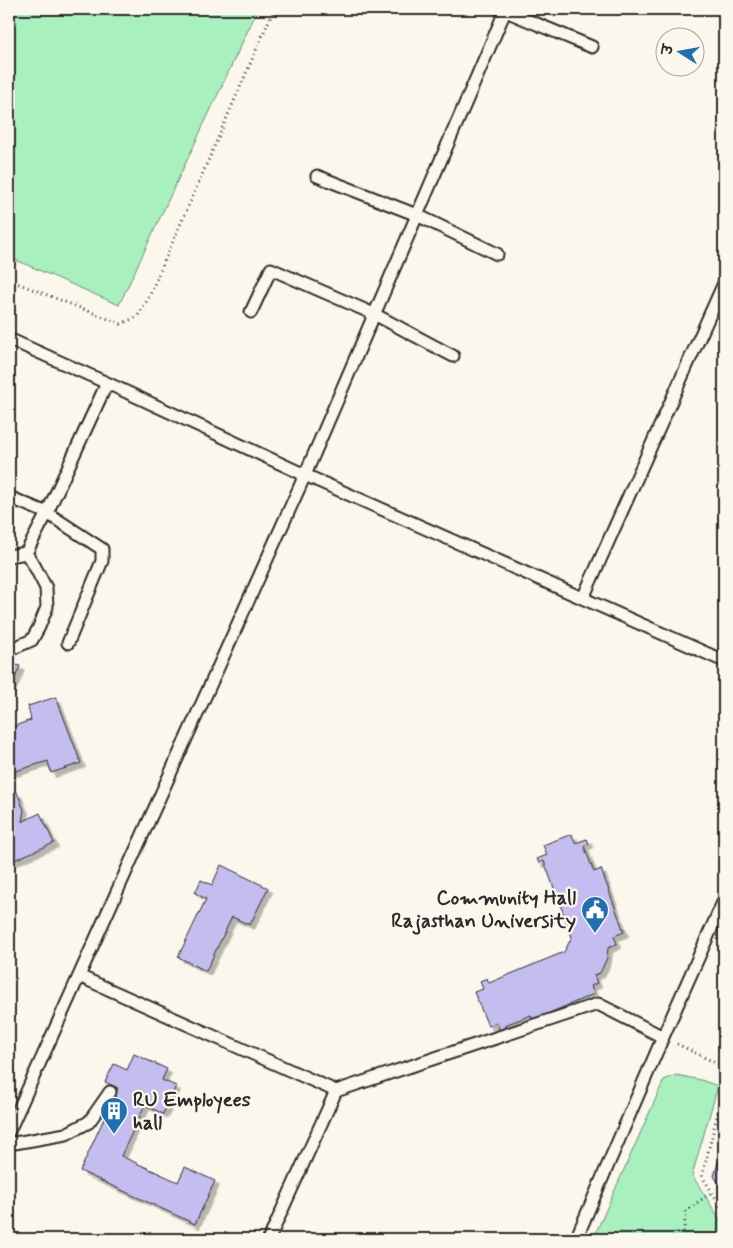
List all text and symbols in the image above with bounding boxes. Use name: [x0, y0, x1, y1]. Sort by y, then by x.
north arrow: [656, 28, 706, 78]
text: उ: [658, 42, 678, 58]
place label: Community Hall Rajasthan University: [391, 885, 576, 935]
public building icon: Community Hall Rajasthan University: [580, 895, 610, 934]
place label: RU Employees hall: [133, 1087, 251, 1137]
building icon: RU Employees hall: [99, 1096, 129, 1135]

